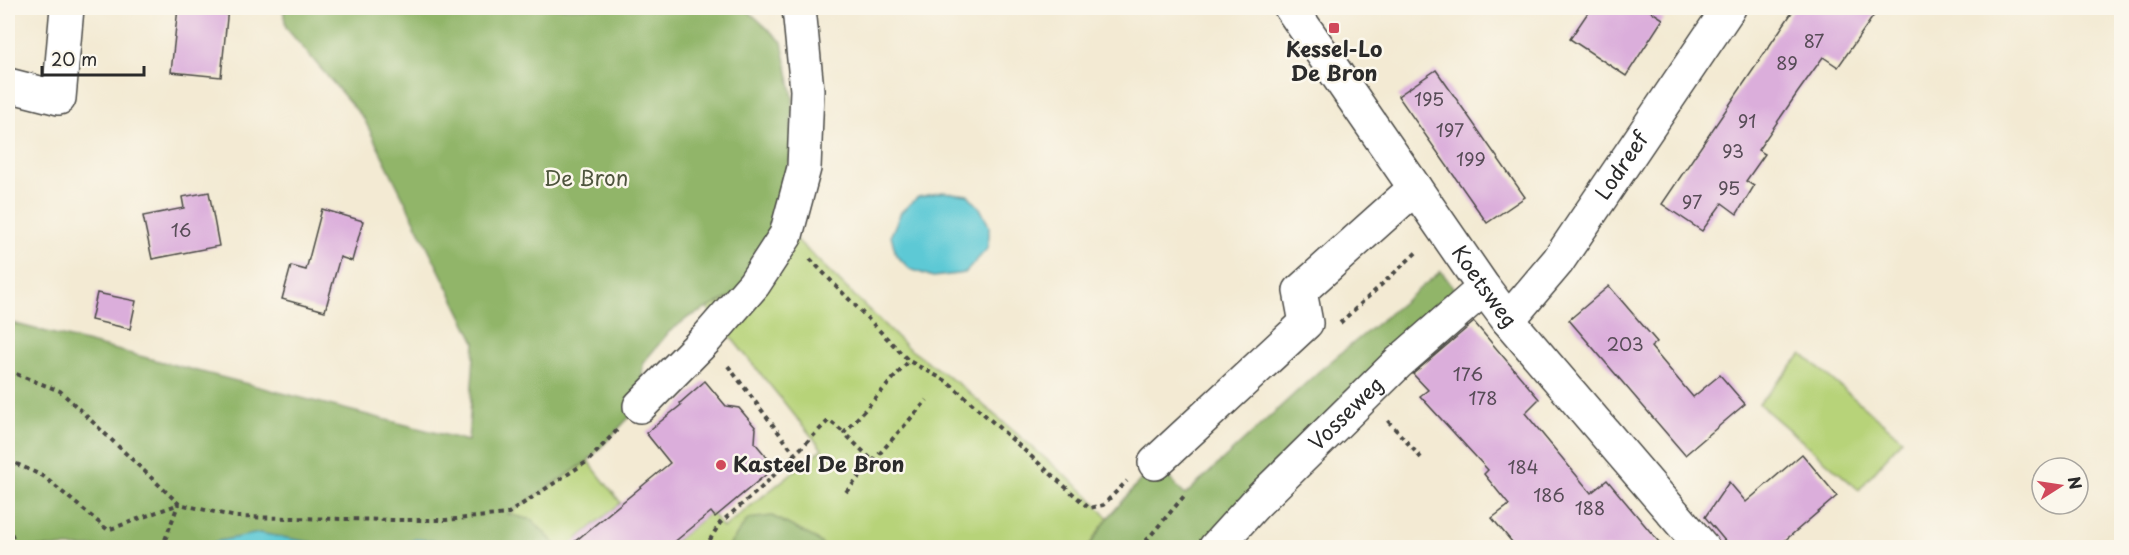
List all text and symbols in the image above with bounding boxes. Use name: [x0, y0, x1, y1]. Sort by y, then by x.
marker: Kessel-Lo De Bron: [1327, 21, 1341, 35]
house number: 87: [1804, 27, 1824, 54]
place label: Kessel-Lo De Bron: [1286, 32, 1382, 88]
scale bar: [42, 39, 144, 77]
text: 20 m: [51, 45, 97, 72]
house number: 89: [1776, 49, 1798, 76]
house number: 195: [1414, 85, 1444, 112]
house number: 91: [1738, 107, 1756, 134]
house number: 197: [1436, 116, 1464, 143]
street label: Lodreef: [1586, 123, 1656, 205]
house number: 93: [1722, 137, 1744, 164]
house number: 199: [1456, 145, 1486, 172]
park label: De Bron: [544, 161, 628, 193]
house number: 95: [1718, 174, 1740, 201]
house number: 97: [1682, 188, 1702, 215]
house number: 16: [171, 216, 191, 243]
street label: Koetsweg: [1445, 238, 1526, 334]
house number: 203: [1606, 330, 1644, 357]
house number: 176: [1453, 360, 1483, 387]
street label: Vosseweg: [1300, 368, 1390, 457]
house number: 178: [1469, 384, 1497, 411]
place label: Kasteel De Bron: [733, 447, 904, 479]
house number: 184: [1507, 453, 1539, 480]
north arrow: [2030, 456, 2090, 516]
marker: Kasteel De Bron: [714, 458, 728, 472]
text: N: [2063, 474, 2089, 491]
house number: 186: [1533, 481, 1565, 508]
house number: 188: [1575, 494, 1605, 521]

